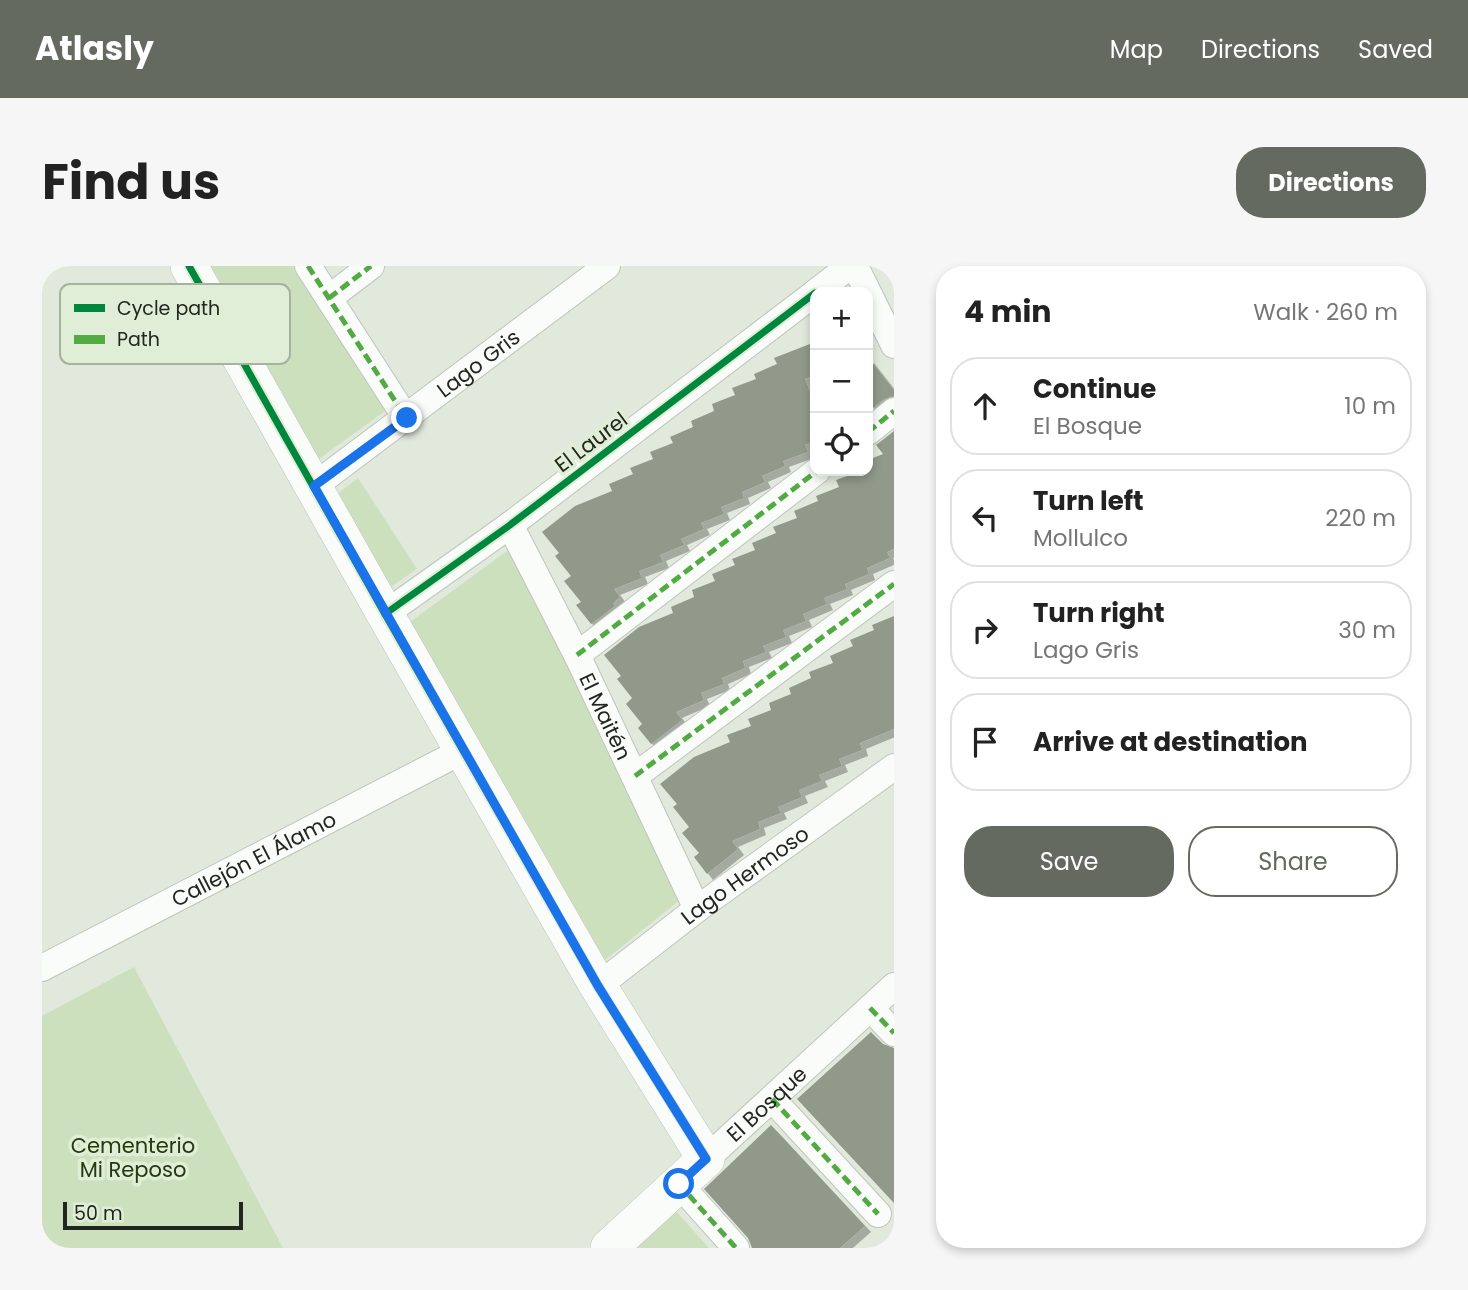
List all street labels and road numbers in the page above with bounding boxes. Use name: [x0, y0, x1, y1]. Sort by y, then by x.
street label: Lago Gris: [430, 322, 525, 404]
street label: El Laurel: [549, 405, 633, 479]
street label: El Maitén: [573, 668, 639, 765]
street label: Callejón El Álamo: [166, 804, 341, 913]
street label: Lago Hermoso: [675, 819, 814, 931]
street label: El Bosque: [720, 1059, 813, 1148]

